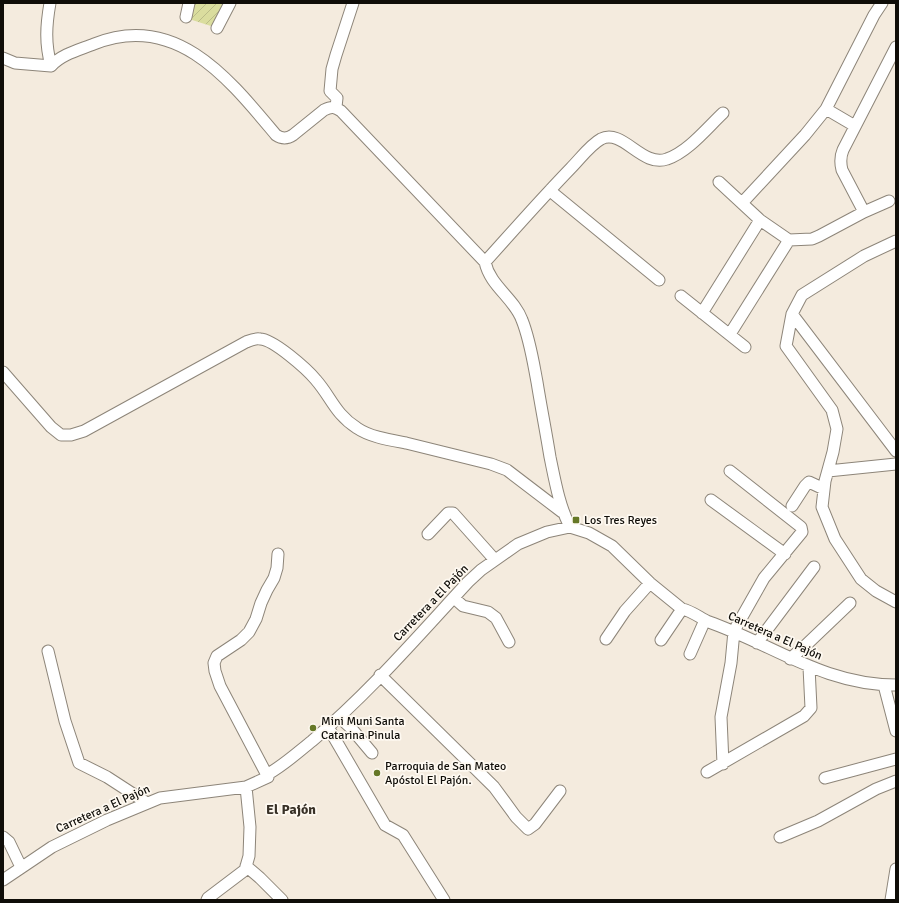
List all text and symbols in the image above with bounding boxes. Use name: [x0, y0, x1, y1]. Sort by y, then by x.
place label: Los Tres Reyes: [584, 513, 657, 528]
marker: Los Tres Reyes: [571, 515, 581, 525]
street label: Carretera a El Pajón: [390, 561, 472, 645]
street label: Carretera a El Pajón: [726, 609, 824, 663]
place label: Mini Muni Santa Catarina Pinula: [321, 714, 405, 743]
marker: Mini Muni Santa Catarina Pinula: [308, 723, 318, 733]
place label: Parroquia de San Mateo Apóstol El Pajón.: [385, 759, 506, 788]
marker: Parroquia de San Mateo Apóstol El Pajón.: [372, 768, 382, 778]
street label: Carretera a El Pajón: [54, 782, 152, 836]
district label: El Pajón: [266, 801, 316, 818]

